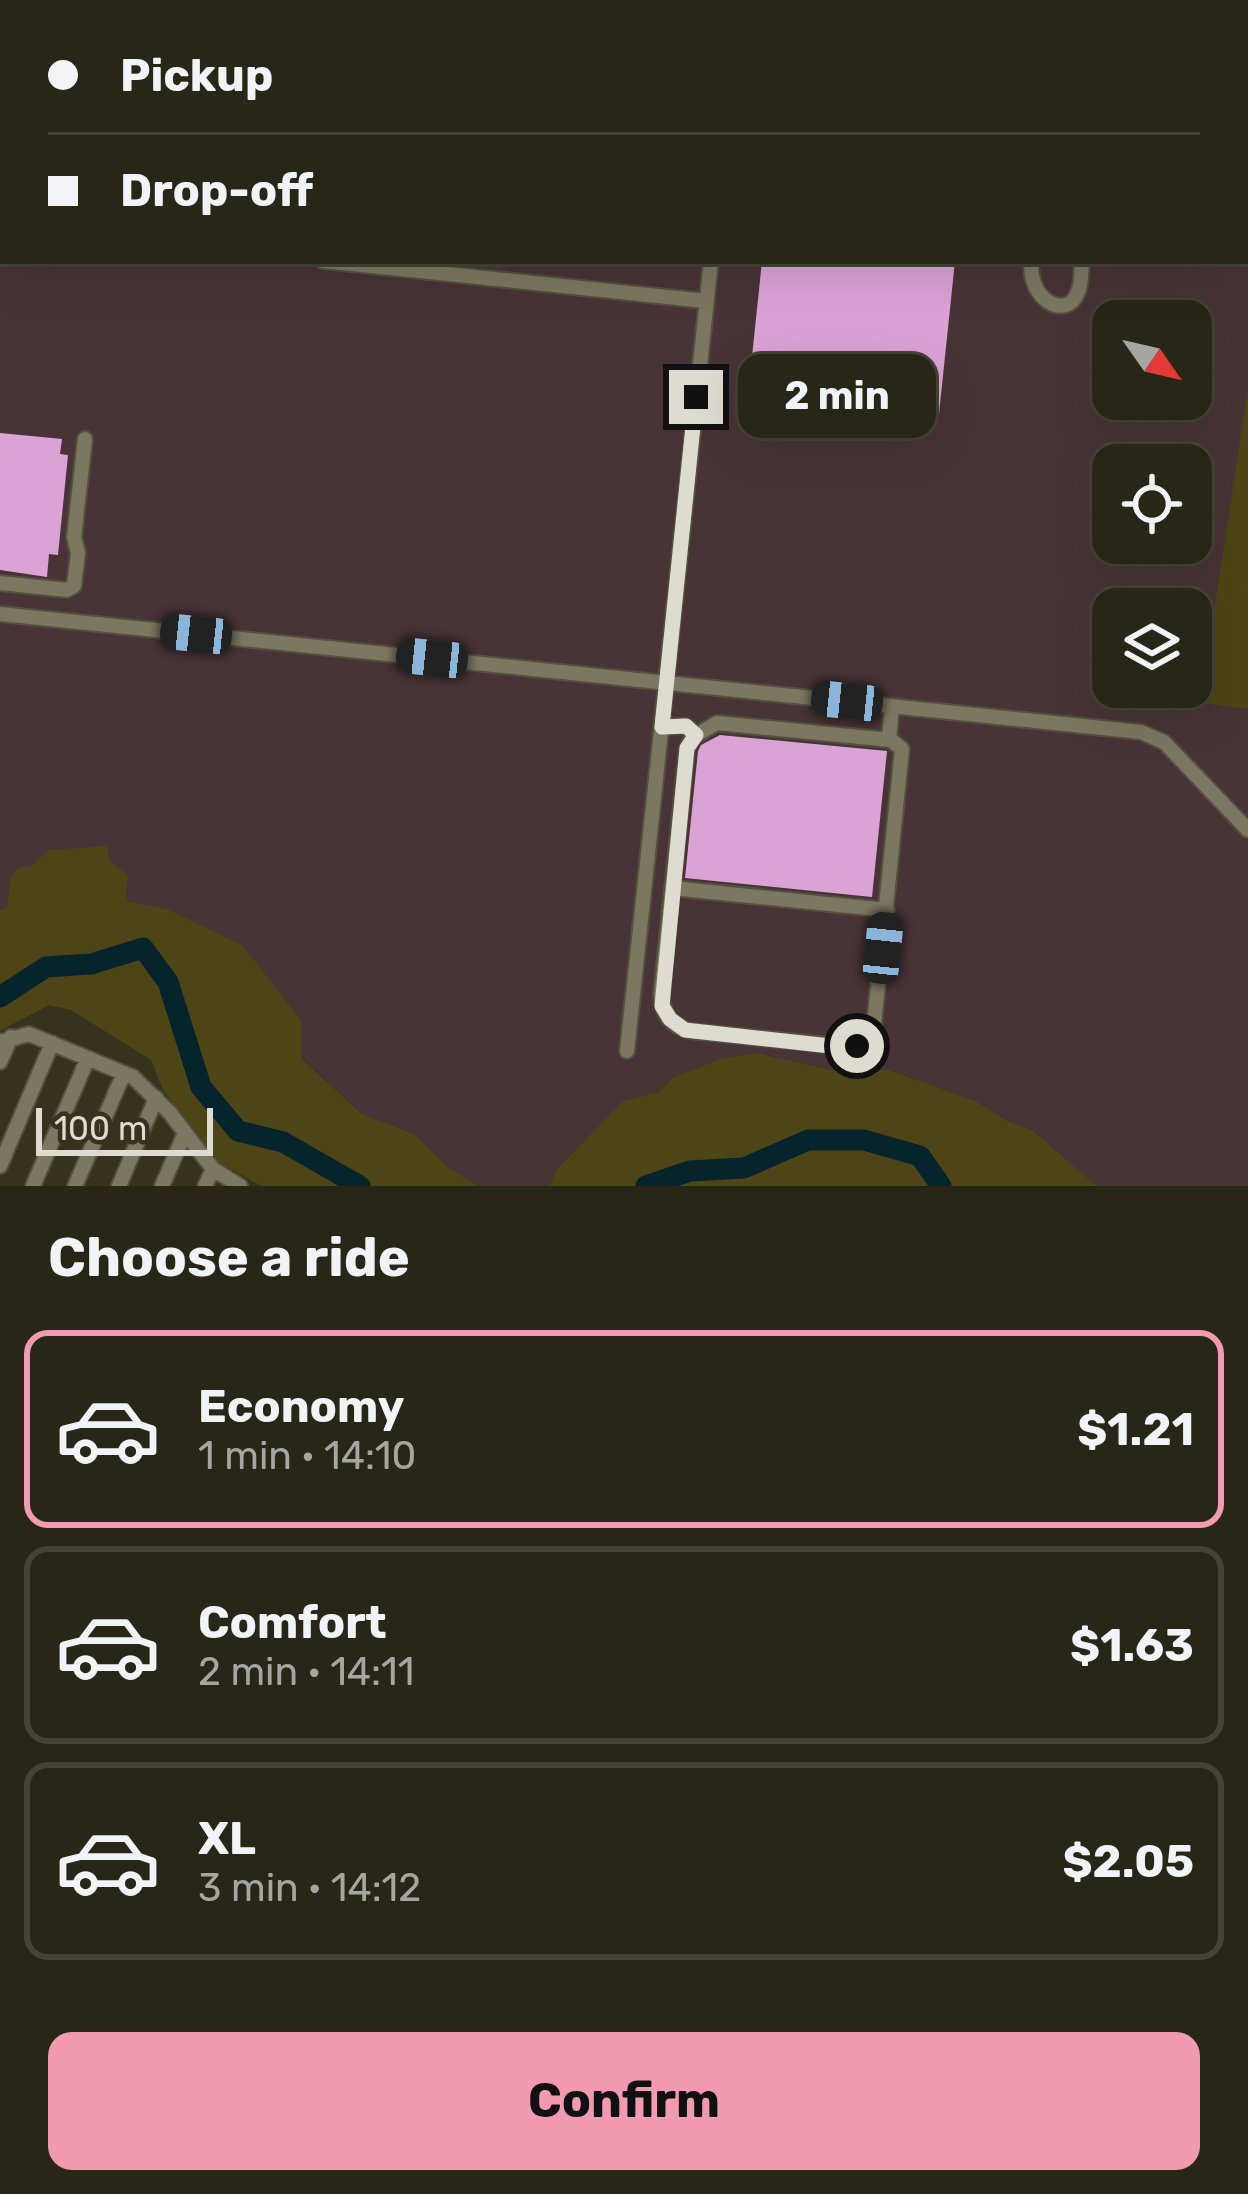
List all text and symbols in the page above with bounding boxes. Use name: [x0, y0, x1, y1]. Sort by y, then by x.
text: Pickup: [120, 49, 273, 102]
text: Drop-off: [120, 164, 313, 217]
north arrow: [1092, 300, 1212, 420]
map controls: [1092, 300, 1212, 708]
callout: 2 min: [738, 355, 936, 439]
route end: [669, 370, 723, 424]
text: 2 min: [784, 373, 890, 419]
button: locate: [1092, 444, 1212, 564]
button: layers: [1092, 588, 1212, 708]
car: [158, 612, 234, 656]
car: [394, 636, 470, 680]
car: [809, 679, 885, 723]
car: [861, 910, 905, 986]
route start: [830, 1019, 884, 1073]
scale bar: [36, 1102, 213, 1155]
text: 100 m: [54, 1109, 147, 1148]
text: Choose a ride: [48, 1226, 410, 1290]
icon: car: [54, 1375, 162, 1483]
text: Economy: [198, 1380, 404, 1433]
text: $1.21: [1077, 1403, 1194, 1456]
text: 1 min · 14:10: [198, 1433, 416, 1479]
icon: car: [54, 1591, 162, 1699]
text: Comfort: [198, 1596, 387, 1649]
text: $1.63: [1070, 1619, 1194, 1672]
text: 2 min · 14:11: [198, 1649, 414, 1695]
icon: car: [54, 1807, 162, 1915]
text: XL: [198, 1812, 256, 1865]
text: $2.05: [1063, 1835, 1194, 1888]
text: 3 min · 14:12: [198, 1865, 421, 1911]
button: Confirm: [48, 2032, 1200, 2170]

